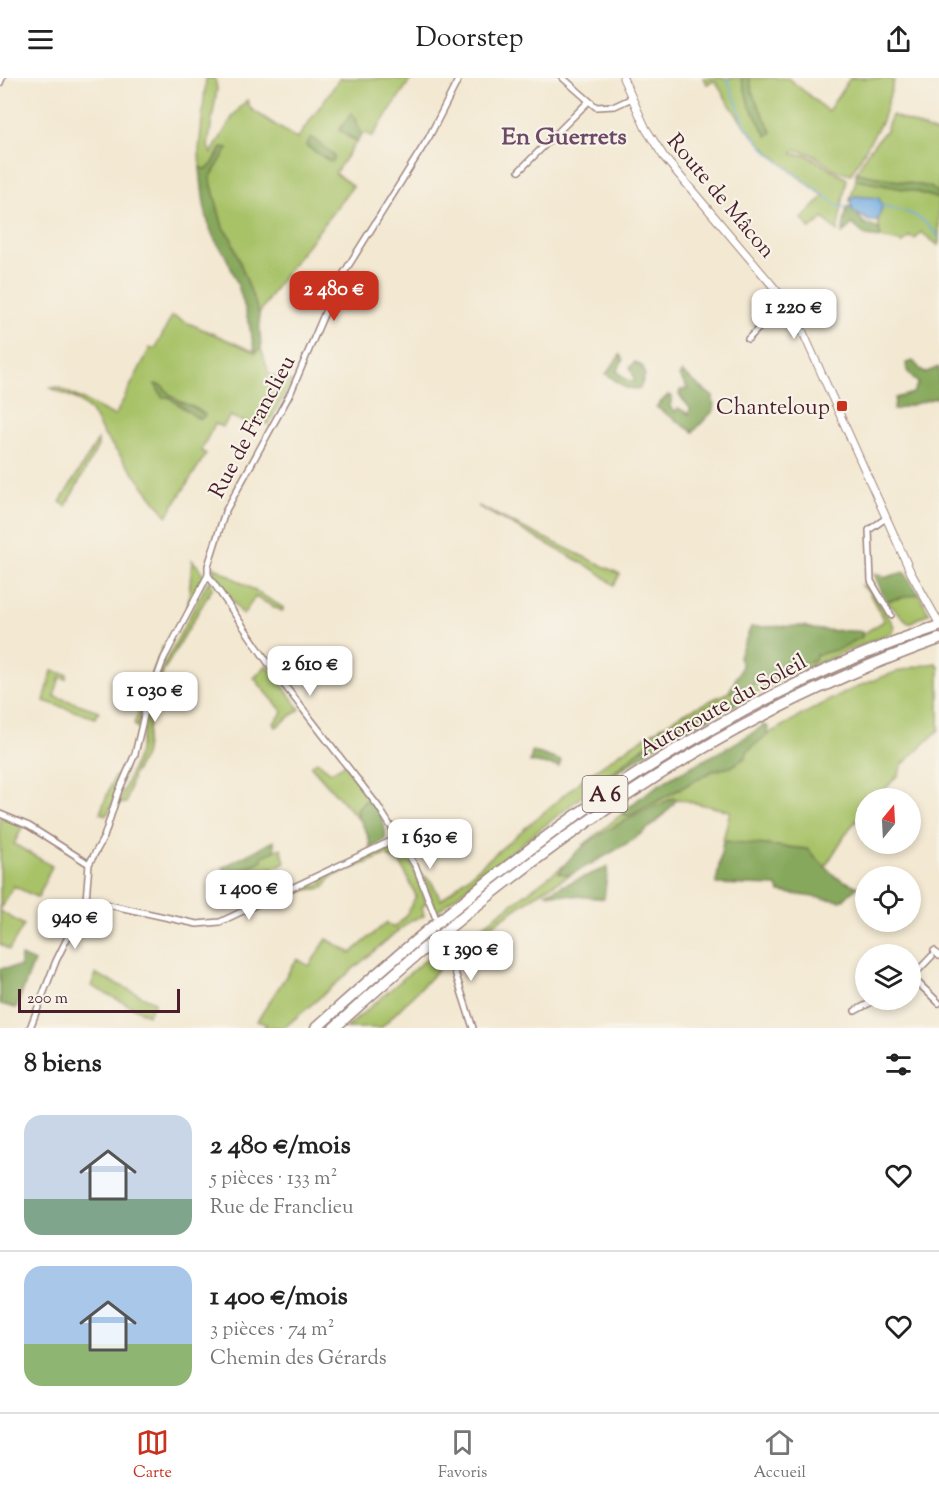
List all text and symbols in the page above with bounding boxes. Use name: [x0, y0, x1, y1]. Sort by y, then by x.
text: Doorstep: [415, 20, 524, 59]
icon: menu: [24, 23, 57, 56]
icon: share: [882, 23, 915, 56]
district label: En Guerrets: [501, 121, 627, 155]
street label: Route de Mâcon: [658, 127, 782, 266]
pin: 2 480 €: [279, 271, 389, 322]
text: 2 480 €: [304, 276, 364, 305]
pin: 1 220 €: [739, 289, 849, 340]
text: 1 220 €: [766, 294, 822, 323]
street label: Rue de Franclieu: [202, 350, 305, 505]
place label: Chanteloup: [716, 393, 830, 425]
marker: Chanteloup: [835, 399, 849, 413]
pin: 2 610 €: [255, 646, 365, 697]
street label: Autoroute du Soleil: [634, 647, 813, 766]
text: 2 610 €: [281, 651, 339, 680]
pin: 1 030 €: [100, 672, 210, 723]
text: 1 030 €: [127, 677, 183, 706]
road number: A 6: [582, 776, 628, 812]
north arrow: [855, 788, 921, 854]
map controls: [855, 788, 921, 1010]
pin: 1 630 €: [375, 819, 485, 870]
text: 1 630 €: [402, 824, 458, 853]
button: locate: [855, 866, 921, 932]
pin: 1 400 €: [194, 870, 304, 921]
text: 1 400 €: [220, 875, 278, 904]
pin: 940 €: [33, 899, 117, 950]
text: 940 €: [52, 904, 98, 933]
pin: 1 390 €: [416, 931, 526, 982]
text: 1 390 €: [443, 936, 499, 965]
button: layers: [855, 944, 921, 1010]
scale bar: [18, 986, 180, 1014]
text: 200 m: [27, 988, 68, 1011]
text: 8 biens: [24, 1046, 102, 1083]
icon: filters: [882, 1048, 915, 1081]
text: 2 480 €/mois: [210, 1128, 351, 1165]
icon: home: [72, 1139, 144, 1211]
icon: heart: [882, 1159, 915, 1192]
text: 5 pièces · 133 m²: [210, 1165, 337, 1194]
text: Rue de Franclieu: [210, 1194, 354, 1223]
text: 1 400 €/mois: [210, 1279, 348, 1316]
icon: home: [72, 1290, 144, 1362]
icon: heart: [882, 1310, 915, 1343]
text: 3 pièces · 74 m²: [210, 1316, 334, 1345]
text: Chemin des Gérards: [210, 1345, 387, 1374]
tab: Carte: [133, 1426, 172, 1485]
tab: Favoris: [438, 1426, 487, 1485]
tab: Accueil: [754, 1426, 806, 1485]

